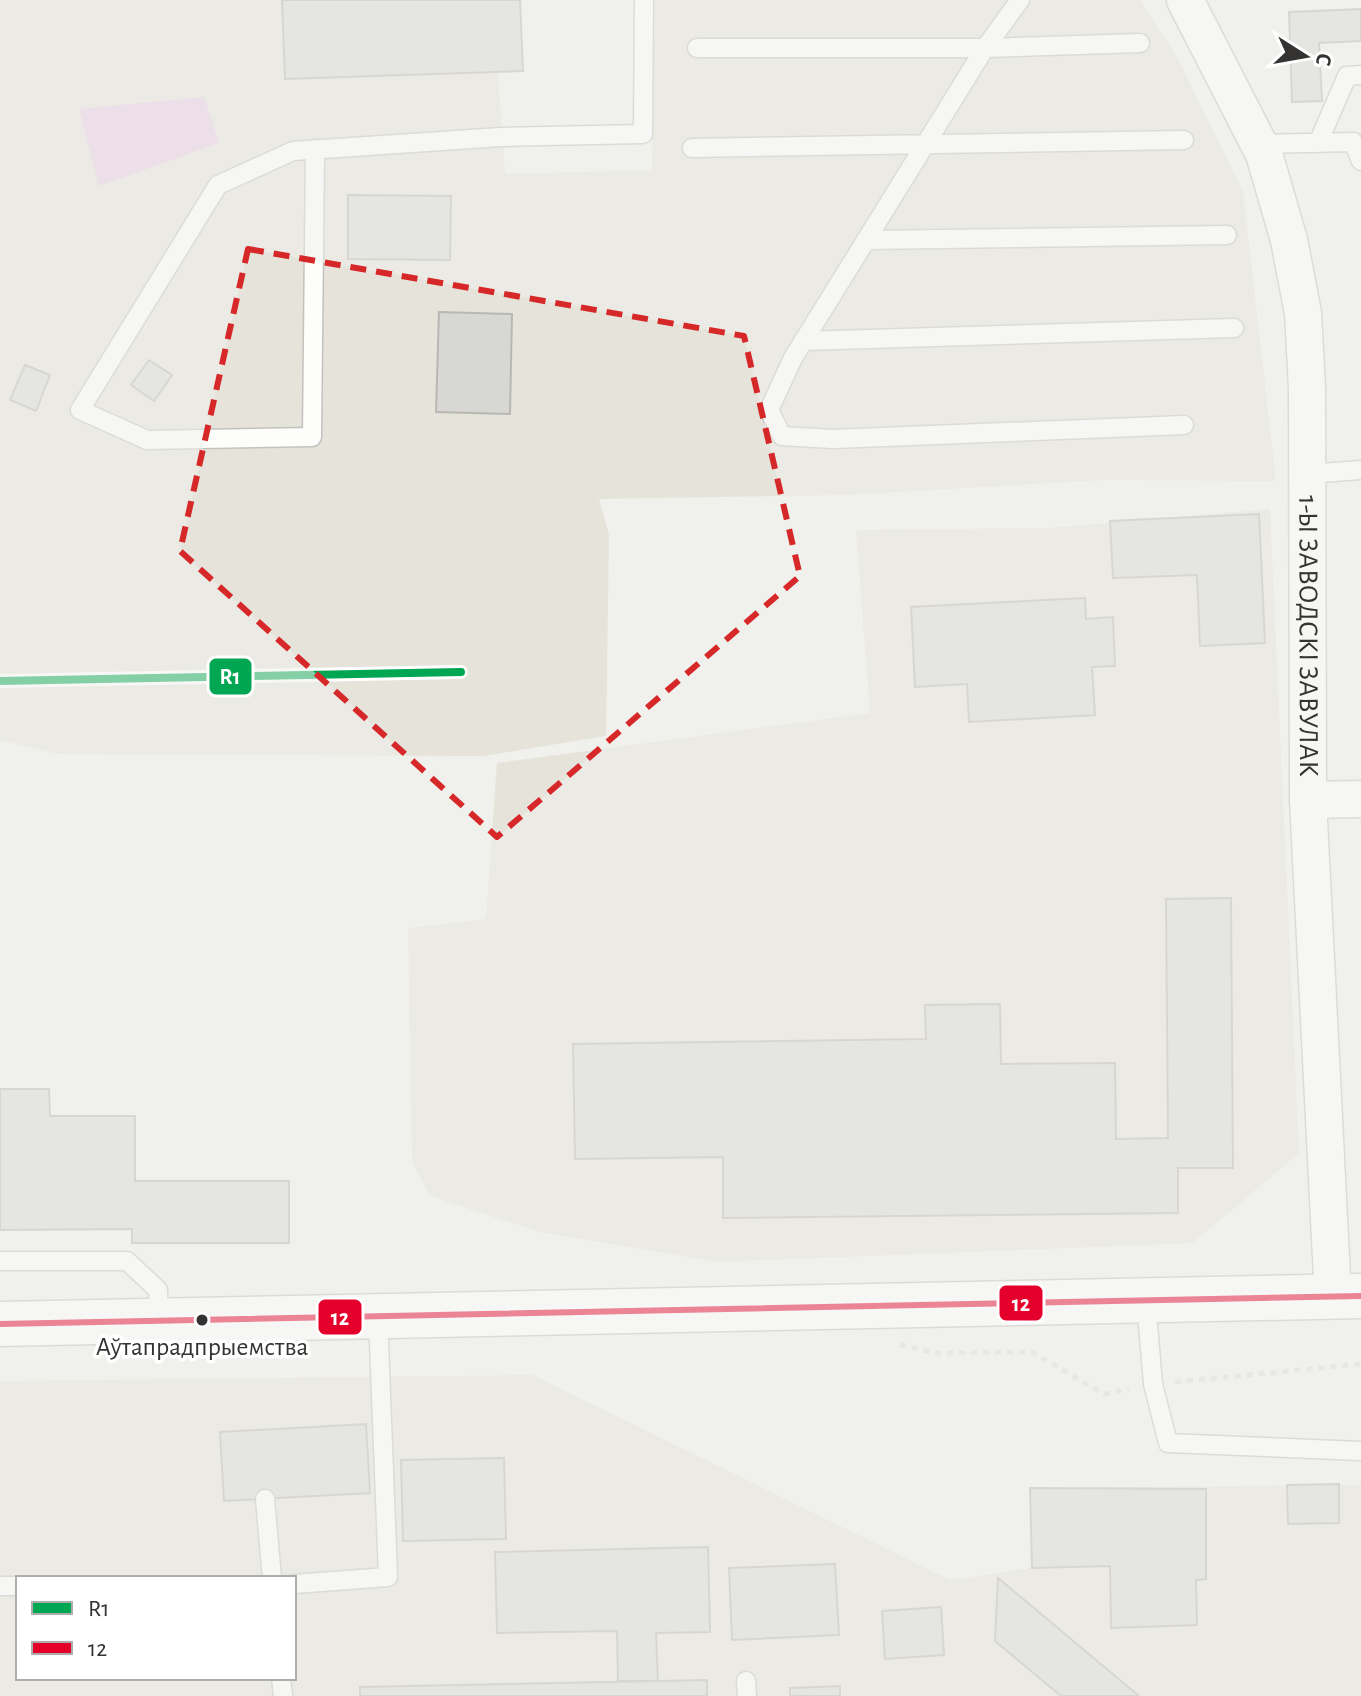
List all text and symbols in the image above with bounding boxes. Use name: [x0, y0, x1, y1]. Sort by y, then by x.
north arrow: [1265, 16, 1345, 96]
text: С: [1312, 52, 1336, 68]
street label: 1-Ы ЗАВОДСКІ ЗАВУЛАК: [1293, 495, 1322, 777]
line badge: R1: [208, 657, 253, 696]
text: R1: [220, 666, 240, 688]
line badge: 12: [998, 1284, 1044, 1322]
text: 12: [1012, 1293, 1030, 1315]
line badge: 12: [317, 1298, 363, 1336]
text: 12: [331, 1307, 349, 1329]
marker: Аўтапрадпрыемства: [194, 1312, 210, 1328]
place label: Аўтапрадпрыемства: [96, 1334, 308, 1360]
legend: [16, 1576, 296, 1680]
text: R1: [88, 1597, 110, 1621]
text: 12: [88, 1637, 107, 1661]

